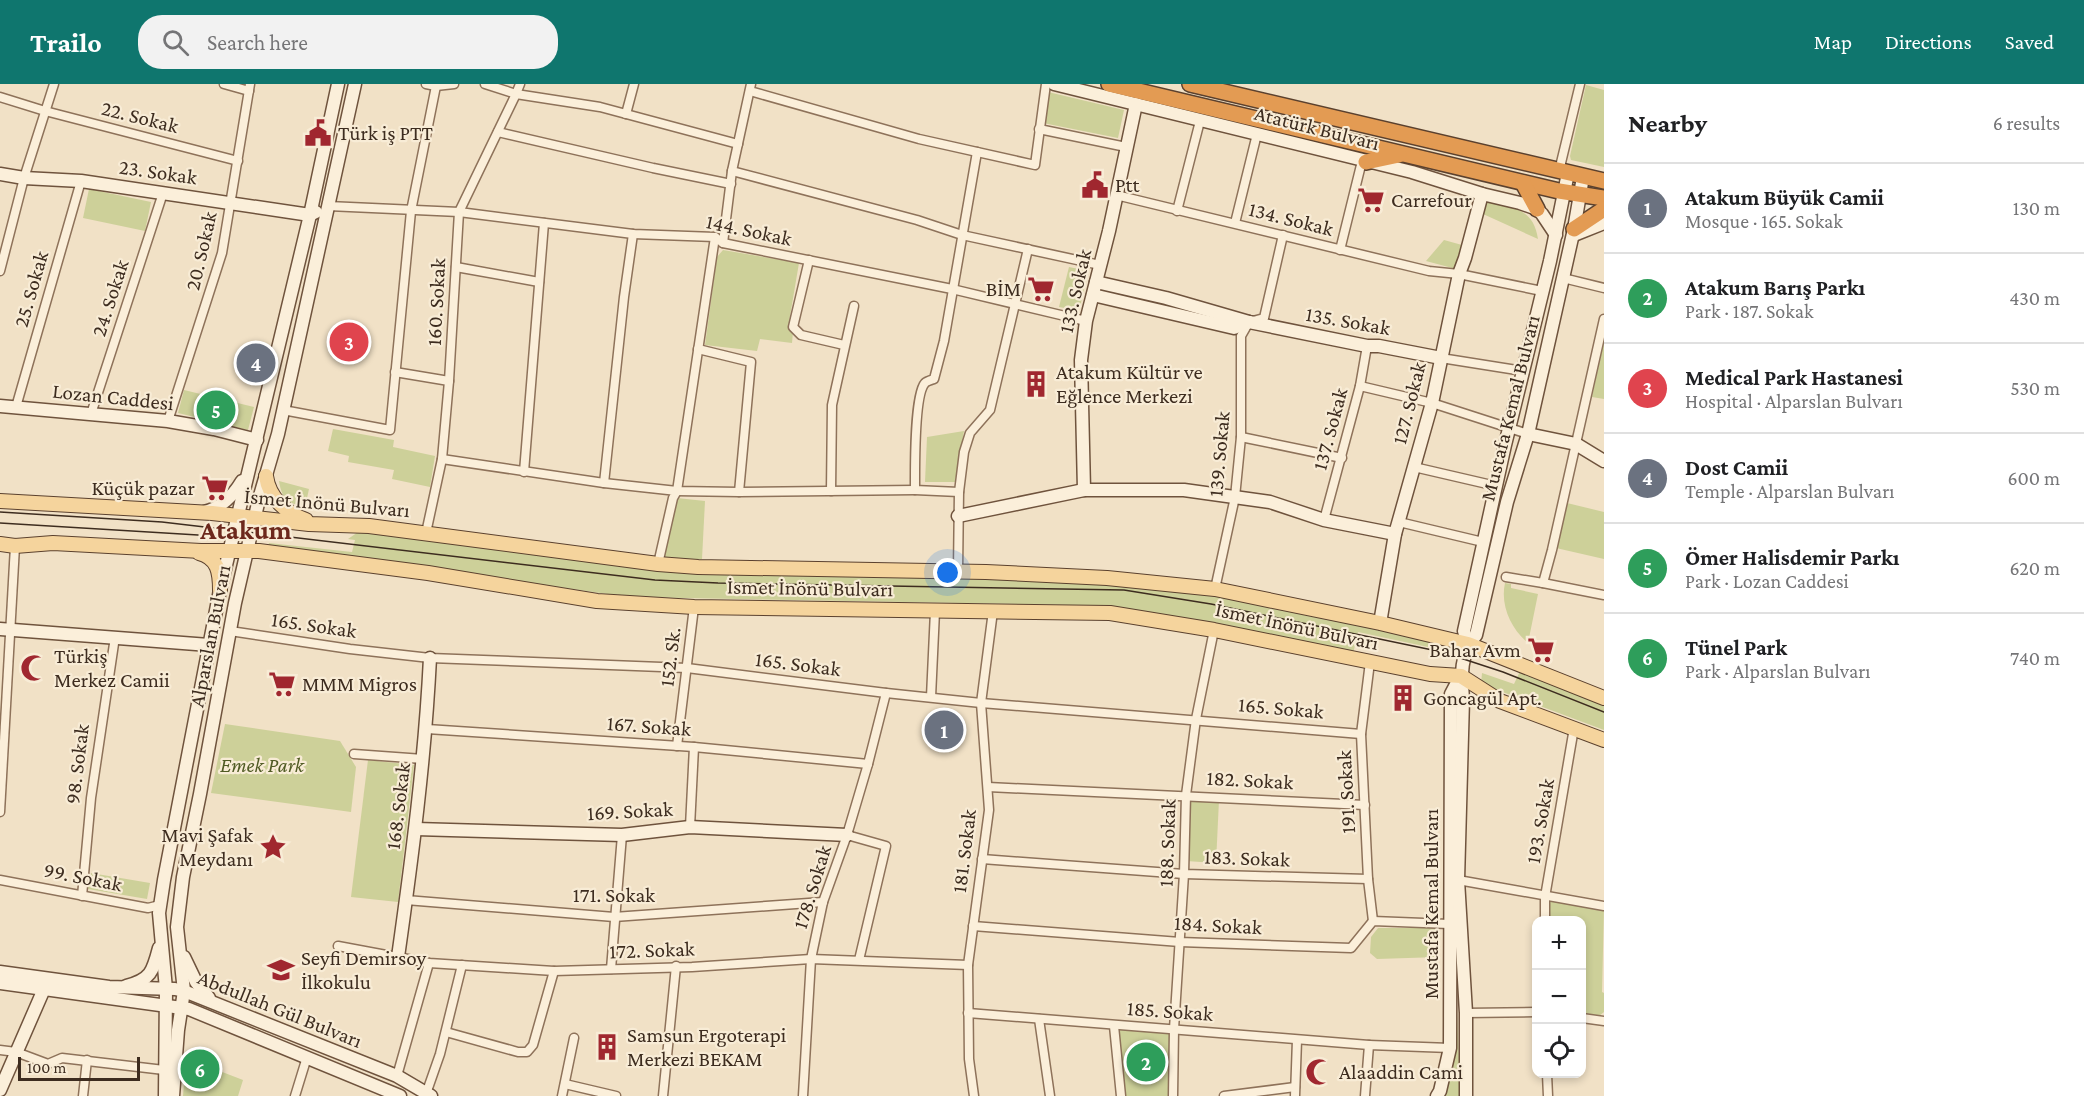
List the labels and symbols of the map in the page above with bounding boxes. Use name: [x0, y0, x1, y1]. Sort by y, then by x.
street label: 22. Sokak: [99, 96, 181, 138]
street label: Atatürk Bulvarı: [1252, 101, 1383, 155]
public building icon: Türk iş PTT: [303, 118, 333, 148]
place label: Türk iş PTT: [338, 121, 433, 145]
street label: 23. Sokak: [118, 155, 198, 189]
public building icon: Ptt: [1080, 170, 1110, 200]
place label: Ptt: [1115, 173, 1140, 197]
supermarket icon: Carrefour: [1356, 185, 1386, 215]
place label: Carrefour: [1391, 188, 1472, 212]
street label: 134. Sokak: [1246, 197, 1336, 241]
street label: 20. Sokak: [180, 209, 222, 293]
street label: 144. Sokak: [704, 209, 794, 251]
street label: 133. Sokak: [1054, 247, 1096, 335]
street label: 25. Sokak: [9, 248, 53, 330]
street label: 24. Sokak: [86, 257, 134, 339]
street label: 160. Sokak: [422, 258, 450, 346]
supermarket icon: BİM: [1026, 274, 1056, 304]
place label: BİM: [986, 277, 1021, 301]
street label: 135. Sokak: [1304, 302, 1392, 340]
street label: Mustafa Kemal Bulvarı: [1475, 312, 1545, 503]
pin: 3: [330, 320, 368, 364]
pin: 4: [236, 340, 276, 386]
street label: 127. Sokak: [1387, 359, 1431, 447]
place label: Atakum Kültür ve Eğlence Merkezi: [1056, 360, 1203, 408]
building icon: Atakum Kültür ve Eğlence Merkezi: [1021, 369, 1051, 399]
street label: Lozan Caddesi: [51, 379, 175, 415]
street label: 137. Sokak: [1308, 385, 1352, 473]
pin: 5: [196, 388, 236, 432]
street label: 139. Sokak: [1203, 410, 1235, 498]
supermarket icon: Küçük pazar: [200, 473, 230, 503]
place label: Küçük pazar: [92, 476, 196, 500]
street label: İsmet İnönü Bulvarı: [243, 484, 411, 522]
district label: Atakum: [199, 515, 292, 545]
your location: [933, 558, 962, 587]
street label: Alparslan Bulvarı: [184, 562, 236, 709]
street label: İsmet İnönü Bulvarı: [727, 575, 894, 601]
street label: İsmet İnönü Bulvarı: [1213, 597, 1381, 655]
street label: 165. Sokak: [270, 607, 358, 643]
street label: 152. Sk.: [654, 626, 686, 688]
supermarket icon: Bahar Avm: [1526, 635, 1556, 665]
place label: Bahar Avm: [1429, 638, 1521, 662]
place label: Türkiş Merkez Camii: [54, 644, 170, 692]
street label: 165. Sokak: [754, 647, 842, 681]
mosque icon: Türkiş Merkez Camii: [19, 653, 49, 683]
supermarket icon: MMM Migros: [267, 669, 297, 699]
place label: MMM Migros: [302, 672, 417, 696]
building icon: Goncagül Apt.: [1388, 683, 1418, 713]
place label: Goncagül Apt.: [1423, 686, 1542, 710]
street label: 165. Sokak: [1237, 692, 1325, 724]
pin: 1: [924, 708, 964, 752]
street label: 167. Sokak: [606, 711, 692, 741]
street label: 98. Sokak: [60, 723, 94, 805]
street label: 191. Sokak: [1332, 750, 1360, 834]
park label: Emek Park: [220, 753, 305, 777]
street label: 168. Sokak: [381, 761, 415, 851]
street label: 182. Sokak: [1206, 766, 1294, 794]
street label: 193. Sokak: [1521, 777, 1559, 865]
street label: 169. Sokak: [586, 797, 674, 825]
street label: 188. Sokak: [1153, 799, 1181, 887]
street label: 181. Sokak: [947, 808, 981, 894]
street label: Mustafa Kemal Bulvarı: [1419, 808, 1443, 999]
place label: Mavi Şafak Meydanı: [161, 823, 253, 871]
place icon: Mavi Şafak Meydanı: [258, 832, 288, 862]
street label: 178. Sokak: [788, 842, 836, 932]
street label: 183. Sokak: [1203, 845, 1291, 871]
street label: 99. Sokak: [42, 858, 124, 896]
street label: 171. Sokak: [573, 883, 655, 907]
street label: 184. Sokak: [1174, 911, 1262, 939]
street label: 172. Sokak: [609, 937, 695, 963]
place label: Seyfi Demirsoy İlkokulu: [301, 946, 427, 994]
school or university icon: Seyfi Demirsoy İlkokulu: [266, 955, 296, 985]
street label: Abdullah Gül Bulvarı: [194, 965, 366, 1053]
street label: 185. Sokak: [1126, 996, 1214, 1026]
place label: Samsun Ergoterapi Merkezi BEKAM: [627, 1023, 787, 1071]
building icon: Samsun Ergoterapi Merkezi BEKAM: [592, 1032, 622, 1062]
pin: 2: [1126, 1040, 1166, 1084]
pin: 6: [180, 1046, 220, 1092]
scale bar: [18, 1054, 140, 1082]
mosque icon: Alaaddin Cami: [1304, 1057, 1334, 1087]
place label: Alaaddin Cami: [1339, 1060, 1464, 1084]

